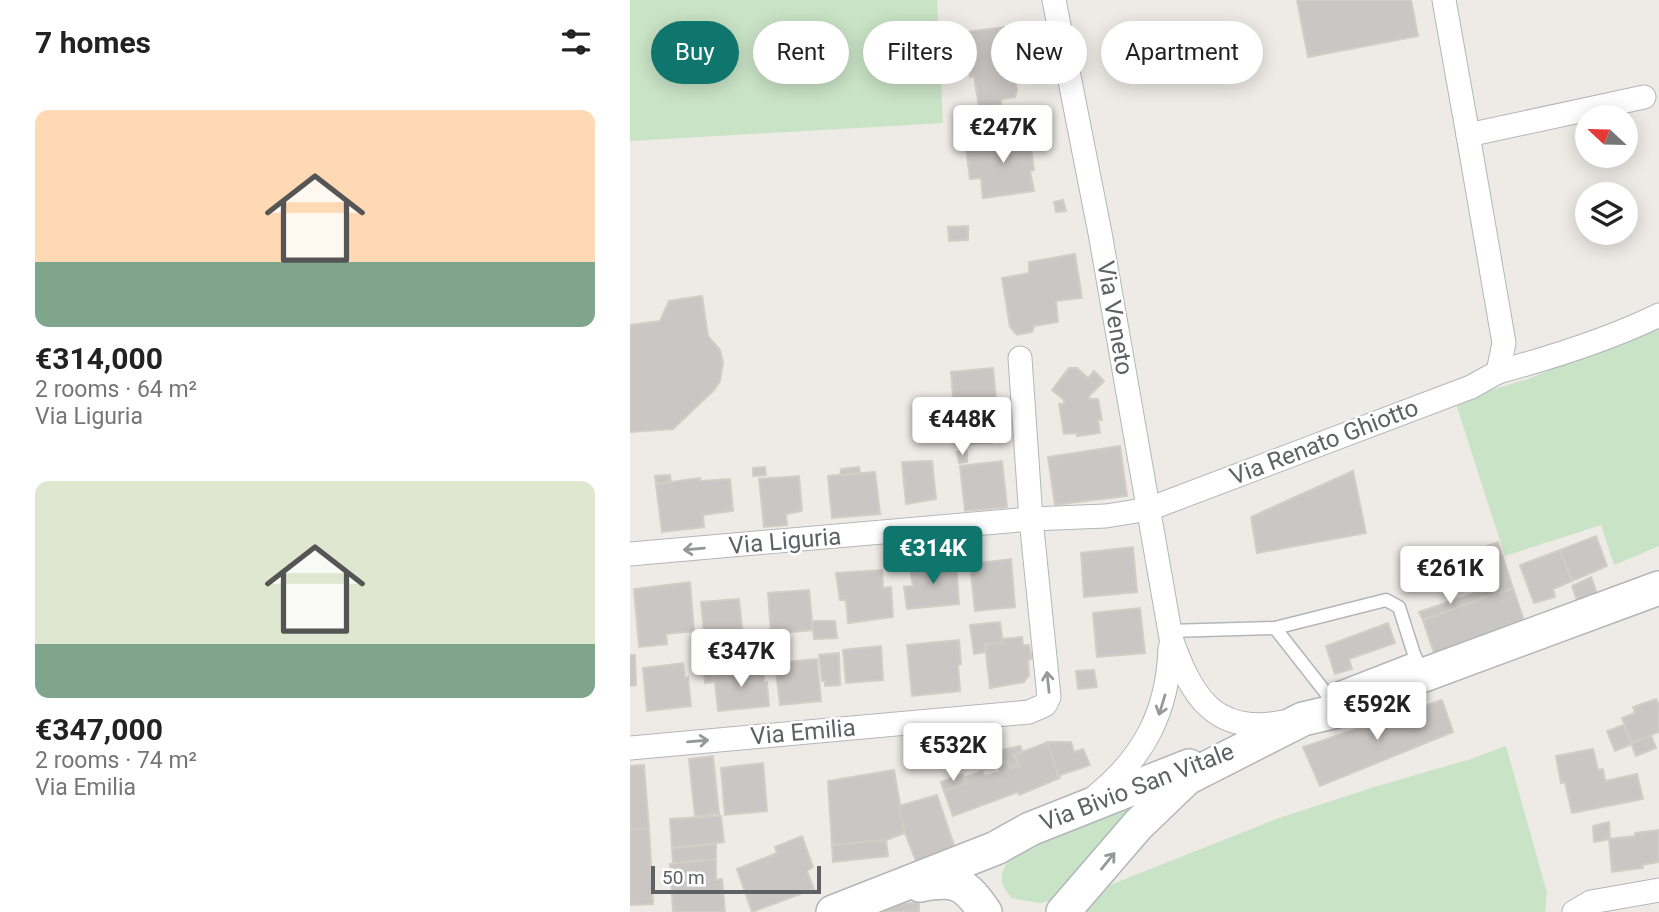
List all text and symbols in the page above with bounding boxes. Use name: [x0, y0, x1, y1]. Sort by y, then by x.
chip: Buy: [651, 21, 739, 84]
chip: Rent: [753, 21, 849, 84]
chip: Filters: [863, 21, 977, 84]
chip: New: [991, 21, 1087, 84]
chip: Apartment: [1101, 21, 1263, 84]
icon: filters: [557, 23, 595, 61]
text: 7 homes: [35, 25, 151, 60]
north arrow: [1575, 105, 1638, 168]
map controls: [1575, 105, 1638, 245]
pin: €247K: [954, 106, 1052, 165]
text: €247K: [969, 114, 1037, 141]
icon: home: [252, 155, 378, 281]
button: layers: [1575, 182, 1638, 245]
street label: Via Veneto: [1091, 259, 1139, 377]
text: €314,000: [35, 341, 163, 376]
text: 2 rooms · 64 m²: [35, 376, 197, 403]
street label: Via Renato Ghiotto: [1226, 393, 1422, 491]
pin: €448K: [913, 398, 1011, 457]
text: Via Liguria: [35, 403, 143, 430]
text: €448K: [928, 406, 996, 433]
street label: Via Liguria: [728, 522, 842, 560]
icon: home: [252, 526, 378, 652]
pin: €314K: [884, 526, 982, 586]
text: €314K: [899, 535, 967, 562]
one-way arrow: [684, 543, 706, 556]
pin: €261K: [1401, 546, 1499, 606]
text: €261K: [1416, 555, 1484, 582]
pin: €347K: [692, 630, 790, 689]
text: €347K: [707, 638, 775, 665]
one-way arrow: [1041, 671, 1054, 694]
pin: €592K: [1328, 682, 1426, 742]
text: €592K: [1343, 691, 1411, 718]
one-way arrow: [1154, 694, 1167, 716]
text: €347,000: [35, 712, 163, 747]
street label: Via Emilia: [749, 713, 857, 751]
pin: €532K: [904, 724, 1002, 783]
text: €532K: [919, 732, 987, 759]
one-way arrow: [686, 735, 709, 748]
street label: Via Bivio San Vitale: [1036, 737, 1238, 837]
text: 2 rooms · 74 m²: [35, 747, 197, 774]
text: Via Emilia: [35, 774, 136, 801]
one-way arrow: [1100, 852, 1116, 870]
scale bar: [651, 863, 821, 895]
text: 50 m: [662, 866, 705, 889]

